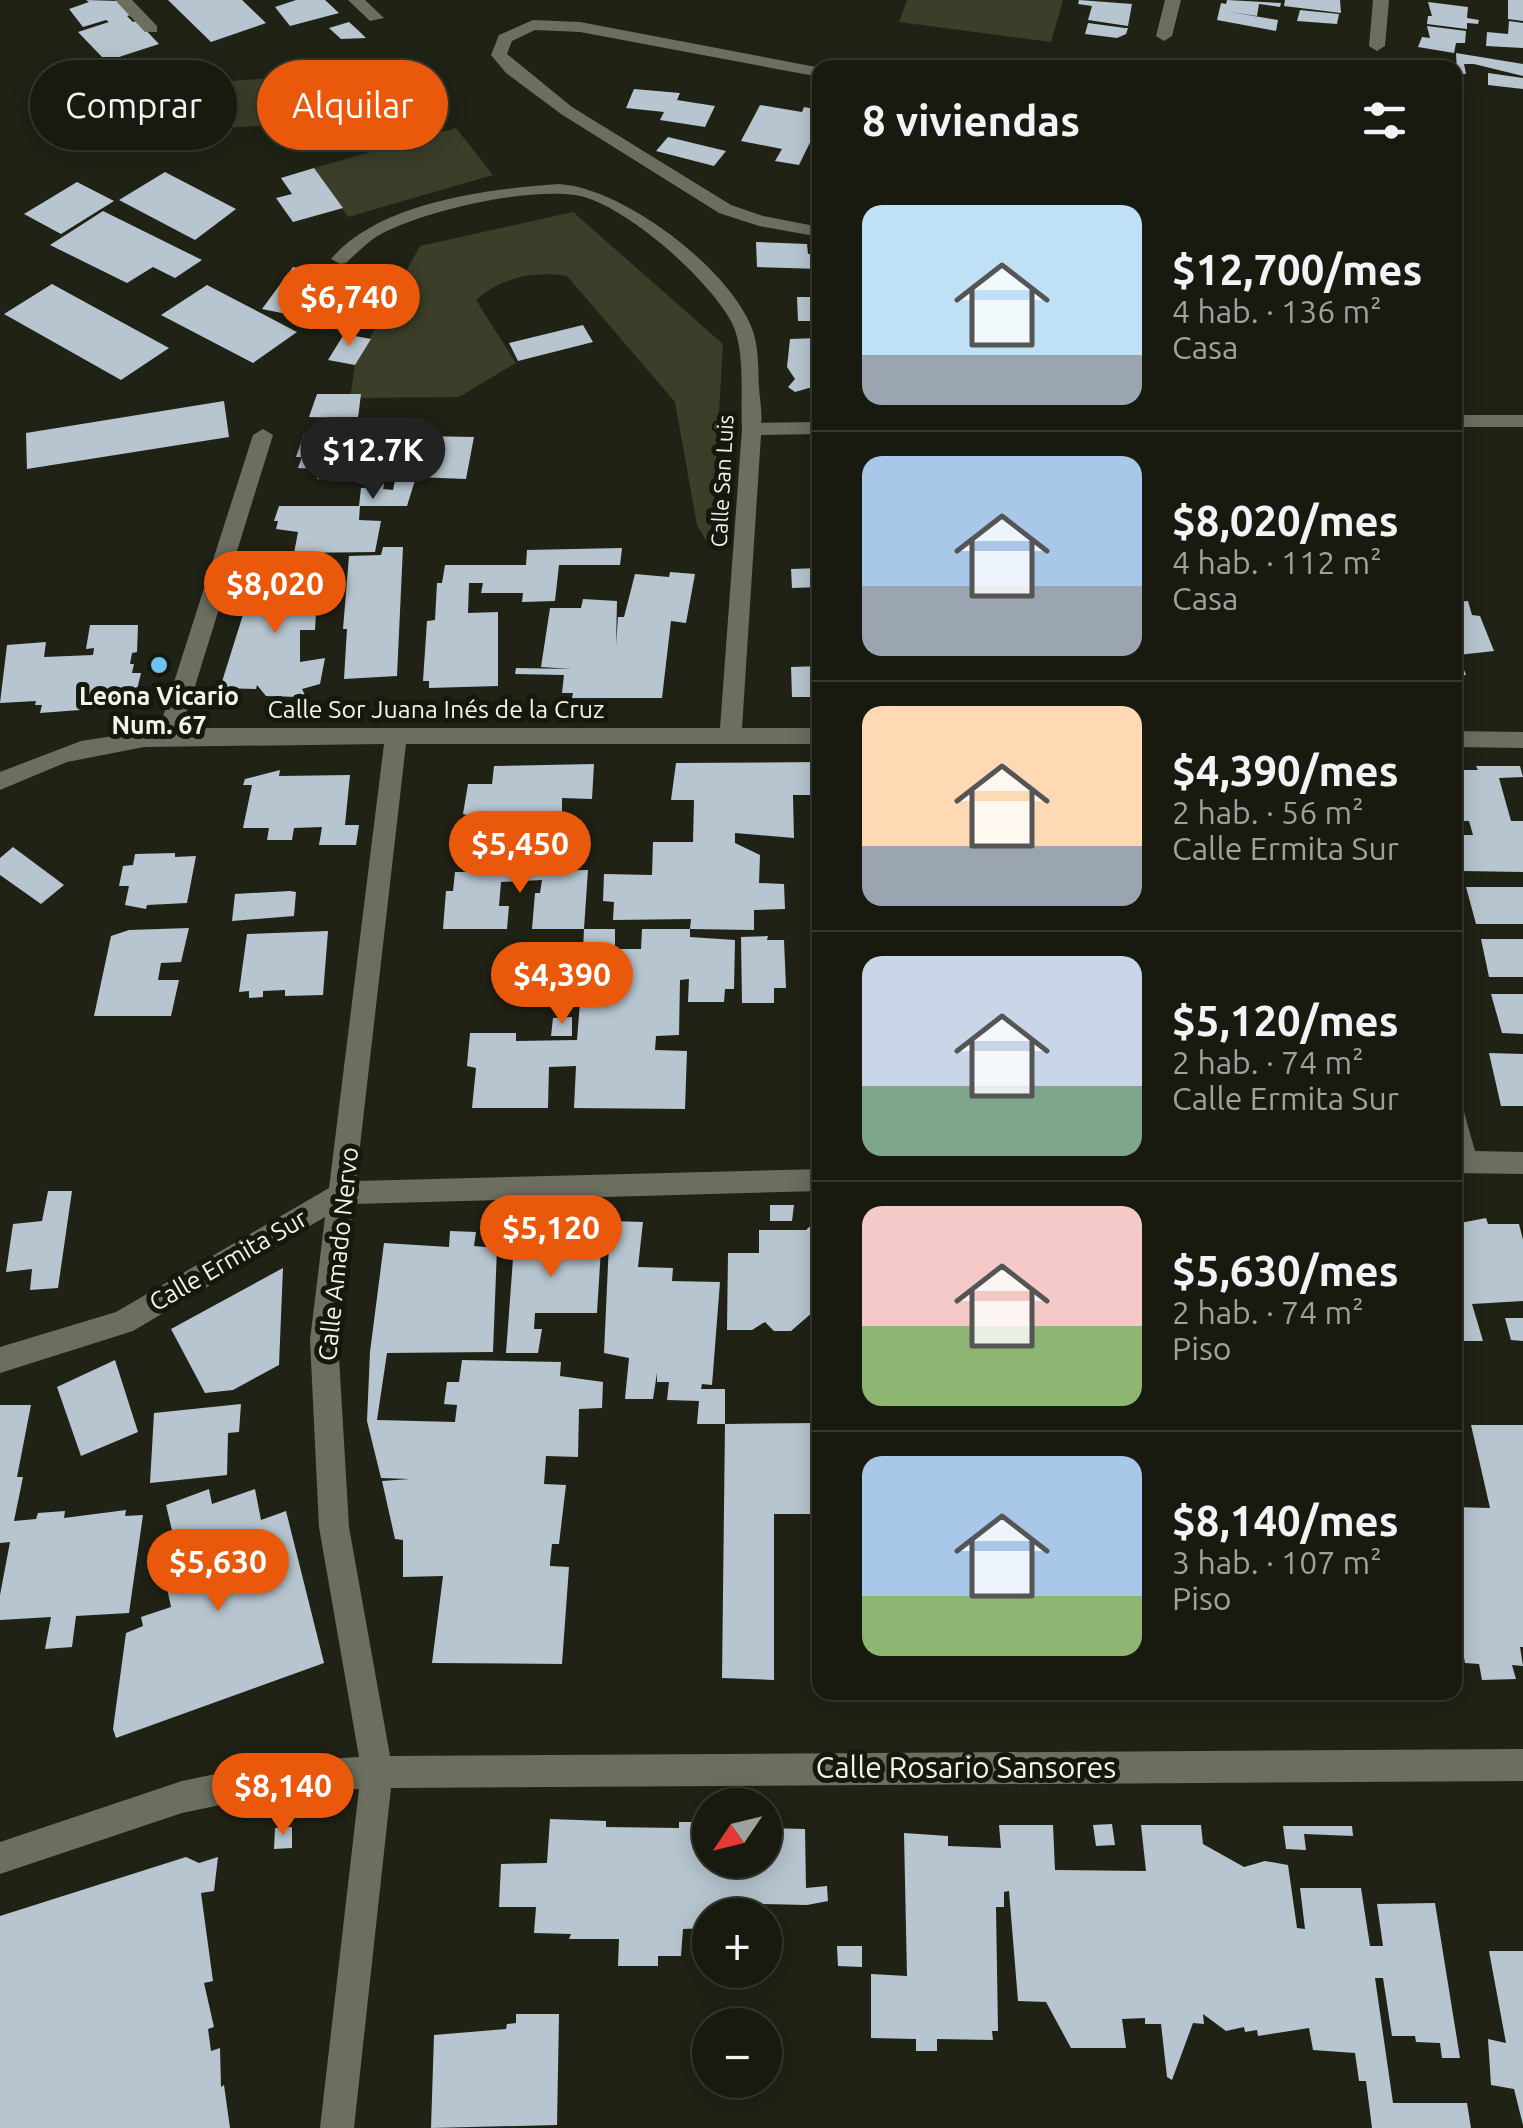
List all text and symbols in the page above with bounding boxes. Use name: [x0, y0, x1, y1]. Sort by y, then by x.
chip: Comprar: [30, 60, 237, 150]
chip: Alquilar: [257, 60, 448, 150]
icon: filters: [1357, 93, 1412, 148]
text: 8 viviendas: [862, 97, 1080, 144]
icon: home: [942, 245, 1062, 365]
text: $12,700/mes: [1172, 246, 1422, 293]
pin: $6,740: [268, 264, 430, 349]
text: $6,740: [300, 278, 398, 314]
text: 4 hab. · 136 m²: [1172, 293, 1382, 329]
text: Casa: [1172, 329, 1238, 365]
street label: Calle San Luis: [706, 414, 737, 548]
pin: $12.7K: [292, 417, 454, 502]
text: $12.7K: [322, 431, 424, 467]
icon: home: [942, 496, 1062, 616]
text: $8,020/mes: [1172, 497, 1399, 544]
text: 4 hab. · 112 m²: [1172, 544, 1382, 580]
pin: $8,020: [194, 551, 356, 636]
text: $8,020: [226, 565, 324, 601]
text: Casa: [1172, 580, 1238, 616]
marker: Leona Vicario Num. 67: [148, 654, 170, 676]
place label: Leona Vicario Num. 67: [79, 682, 239, 739]
street label: Calle Sor Juana Inés de la Cruz: [268, 695, 604, 723]
icon: home: [942, 746, 1062, 866]
text: $4,390/mes: [1172, 747, 1399, 794]
text: 2 hab. · 56 m²: [1172, 794, 1364, 830]
pin: $5,450: [439, 811, 601, 896]
text: $5,450: [471, 825, 569, 861]
text: Calle Ermita Sur: [1172, 830, 1399, 866]
pin: $4,390: [481, 942, 643, 1027]
text: $4,390: [513, 956, 611, 992]
icon: home: [942, 996, 1062, 1116]
text: $5,120/mes: [1172, 997, 1399, 1044]
text: 2 hab. · 74 m²: [1172, 1044, 1364, 1080]
text: Calle Ermita Sur: [1172, 1080, 1399, 1116]
street label: Calle Amado Nervo: [313, 1146, 363, 1362]
pin: $5,120: [470, 1195, 632, 1280]
street label: Calle Ermita Sur: [144, 1203, 312, 1316]
text: $5,120: [502, 1209, 600, 1245]
icon: home: [942, 1246, 1062, 1366]
text: $5,630/mes: [1172, 1247, 1399, 1294]
text: 2 hab. · 74 m²: [1172, 1294, 1364, 1330]
text: Piso: [1172, 1330, 1232, 1366]
icon: home: [942, 1496, 1062, 1616]
text: $8,140/mes: [1172, 1497, 1399, 1544]
pin: $5,630: [137, 1529, 299, 1614]
text: $5,630: [169, 1543, 267, 1579]
text: 3 hab. · 107 m²: [1172, 1544, 1382, 1580]
text: Piso: [1172, 1580, 1232, 1616]
street label: Calle Rosario Sansores: [816, 1750, 1116, 1784]
pin: $8,140: [202, 1753, 364, 1838]
text: $8,140: [234, 1767, 332, 1803]
north arrow: [692, 1788, 782, 1878]
map controls: [692, 1788, 782, 2098]
button: +: [692, 1898, 782, 1988]
button: −: [692, 2008, 782, 2098]

